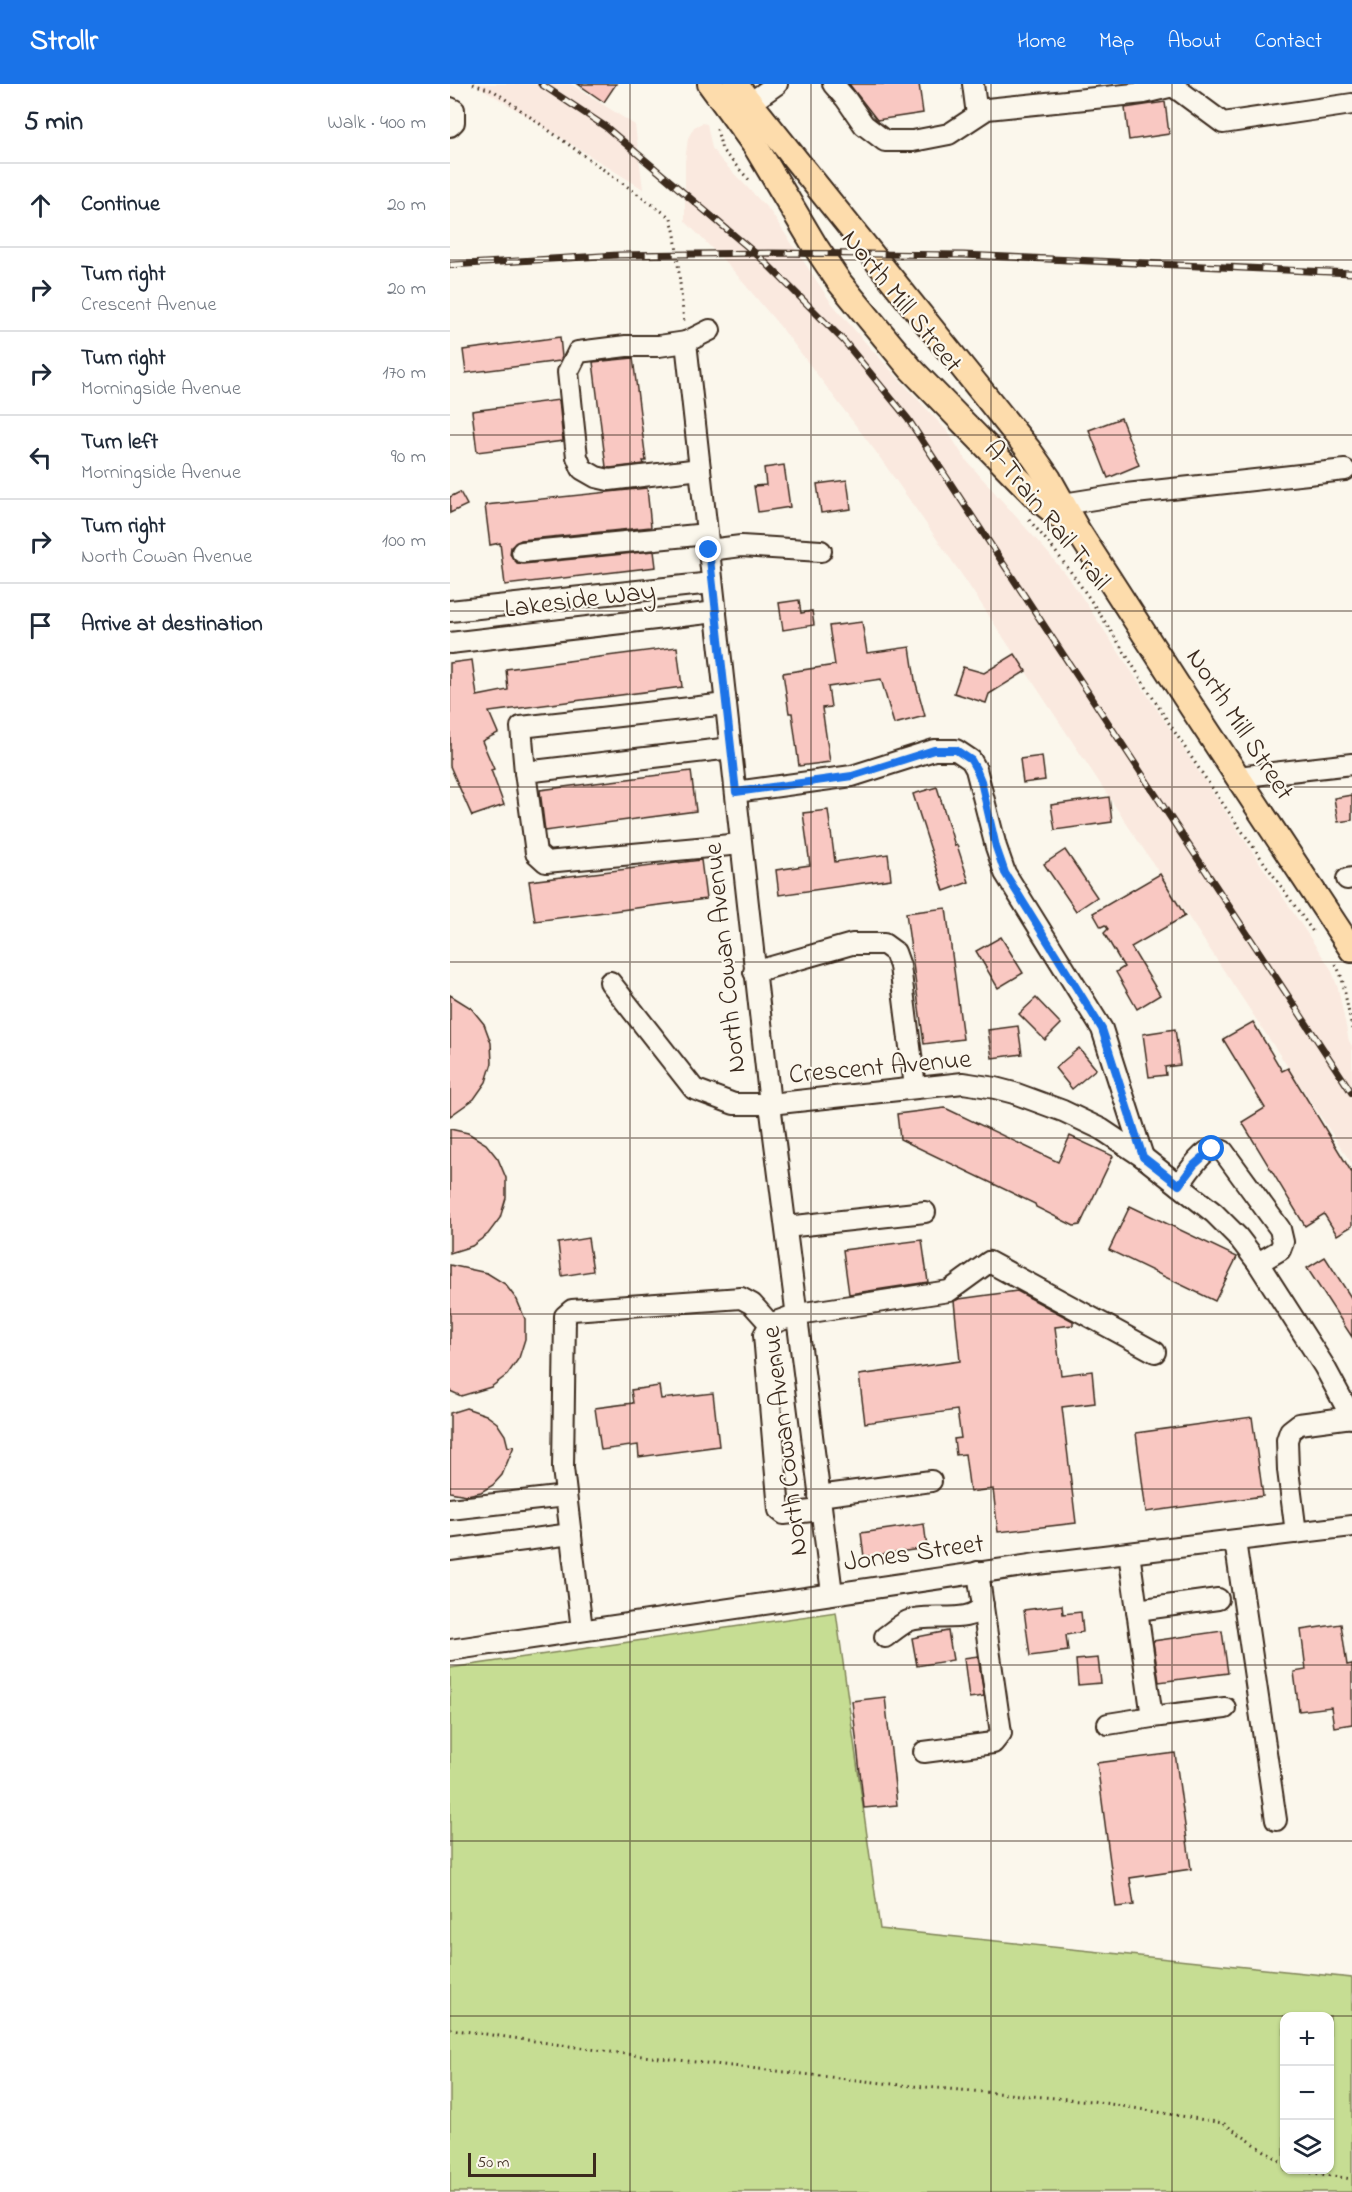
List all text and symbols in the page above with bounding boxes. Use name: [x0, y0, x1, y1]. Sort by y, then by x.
text: Strollr: [30, 22, 98, 63]
text: Home: [1017, 27, 1066, 57]
text: Map: [1099, 27, 1134, 57]
text: About: [1167, 27, 1221, 57]
text: Contact: [1254, 27, 1322, 57]
text: 5 min: [24, 104, 83, 142]
text: Walk · 400 m: [327, 109, 426, 138]
icon: ahead: [24, 189, 57, 222]
text: Continue: [81, 189, 160, 221]
text: 20 m: [387, 191, 426, 220]
street label: North Mill Street: [831, 222, 971, 382]
text: Turn right: [81, 259, 166, 291]
icon: right: [24, 273, 57, 306]
text: 20 m: [387, 275, 426, 304]
text: Crescent Avenue: [81, 291, 217, 320]
text: Turn right: [81, 343, 166, 375]
icon: right: [24, 357, 57, 390]
text: 170 m: [382, 359, 426, 388]
text: Morningside Avenue: [81, 375, 241, 404]
text: Turn left: [81, 427, 158, 459]
street label: A-Train Rail Trail: [973, 432, 1119, 600]
icon: left: [24, 441, 57, 474]
text: 90 m: [391, 443, 426, 472]
text: Morningside Avenue: [81, 459, 241, 488]
text: Turn right: [81, 511, 166, 543]
icon: right: [24, 525, 57, 558]
text: 100 m: [382, 527, 426, 556]
route end: [695, 536, 721, 562]
text: North Cowan Avenue: [81, 543, 252, 572]
street label: Lakeside Way: [502, 572, 658, 630]
icon: arrive: [24, 609, 57, 642]
text: Arrive at destination: [81, 609, 263, 641]
street label: North Mill Street: [1175, 641, 1303, 809]
street label: North Cowan Avenue: [694, 840, 757, 1075]
street label: Crescent Avenue: [787, 1041, 974, 1095]
route start: [1198, 1135, 1224, 1161]
street label: North Cowan Avenue: [752, 1323, 819, 1558]
street label: Jones Street: [841, 1525, 987, 1583]
map controls: [1280, 2012, 1334, 2174]
button: +: [1280, 2012, 1334, 2066]
button: −: [1280, 2066, 1334, 2120]
button: layers: [1280, 2120, 1334, 2174]
scale bar: [468, 2150, 596, 2178]
text: 50 m: [477, 2151, 509, 2175]

